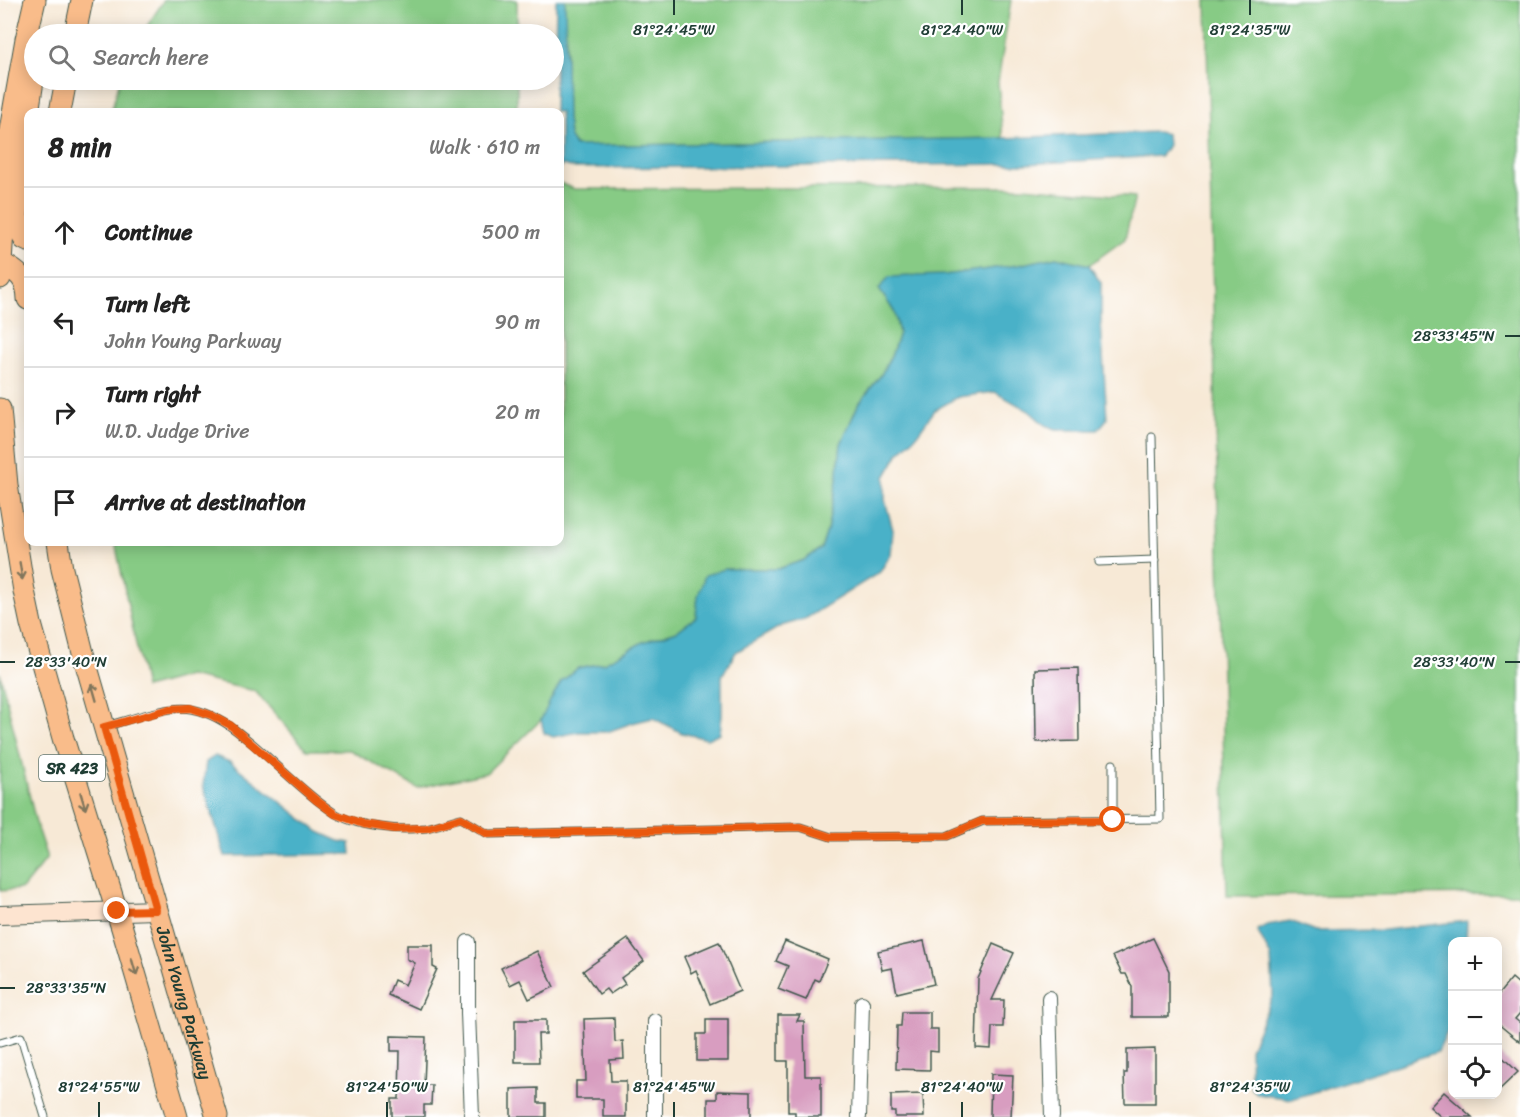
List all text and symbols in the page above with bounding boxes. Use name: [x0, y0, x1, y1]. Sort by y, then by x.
text: 81°24'45"W: [633, 17, 715, 43]
text: 81°24'40"W: [921, 17, 1004, 43]
text: 81°24'35"W: [1210, 17, 1291, 43]
search box: [24, 24, 564, 90]
text: Search here: [93, 38, 209, 77]
icon: search: [45, 41, 78, 74]
text: 8 min: [48, 124, 112, 170]
text: Walk · 610 m: [429, 130, 540, 165]
text: Continue: [105, 213, 193, 252]
text: 500 m: [482, 215, 540, 250]
icon: ahead: [48, 216, 81, 249]
text: Turn left: [105, 285, 190, 324]
text: 90 m: [495, 305, 540, 340]
icon: left: [48, 306, 81, 339]
text: 28°33'45"N: [1413, 323, 1495, 349]
text: John Young Parkway: [105, 324, 281, 359]
text: Turn right: [105, 375, 200, 414]
text: 20 m: [495, 395, 540, 430]
icon: right: [48, 396, 81, 429]
text: W.D. Judge Drive: [105, 414, 250, 449]
text: Arrive at destination: [105, 483, 306, 522]
icon: arrive: [48, 486, 81, 519]
one-way arrow: [16, 561, 27, 580]
text: 28°33'40"N: [25, 649, 107, 675]
text: 28°33'40"N: [1413, 649, 1495, 675]
one-way arrow: [88, 683, 99, 702]
road number: SR 423: [39, 755, 105, 781]
one-way arrow: [78, 791, 89, 810]
route start: [1099, 806, 1125, 832]
route end: [103, 897, 129, 923]
street label: John Young Parkway: [146, 921, 222, 1084]
map controls: [1448, 937, 1502, 1099]
button: +: [1448, 937, 1502, 991]
one-way arrow: [129, 957, 140, 976]
text: 28°33'35"N: [26, 975, 107, 1001]
button: −: [1448, 991, 1502, 1045]
button: locate: [1448, 1045, 1502, 1099]
text: 81°24'55"W: [58, 1074, 140, 1100]
text: 81°24'50"W: [346, 1074, 428, 1100]
text: 81°24'45"W: [633, 1074, 715, 1100]
text: 81°24'40"W: [921, 1074, 1004, 1100]
text: 81°24'35"W: [1210, 1074, 1291, 1100]

